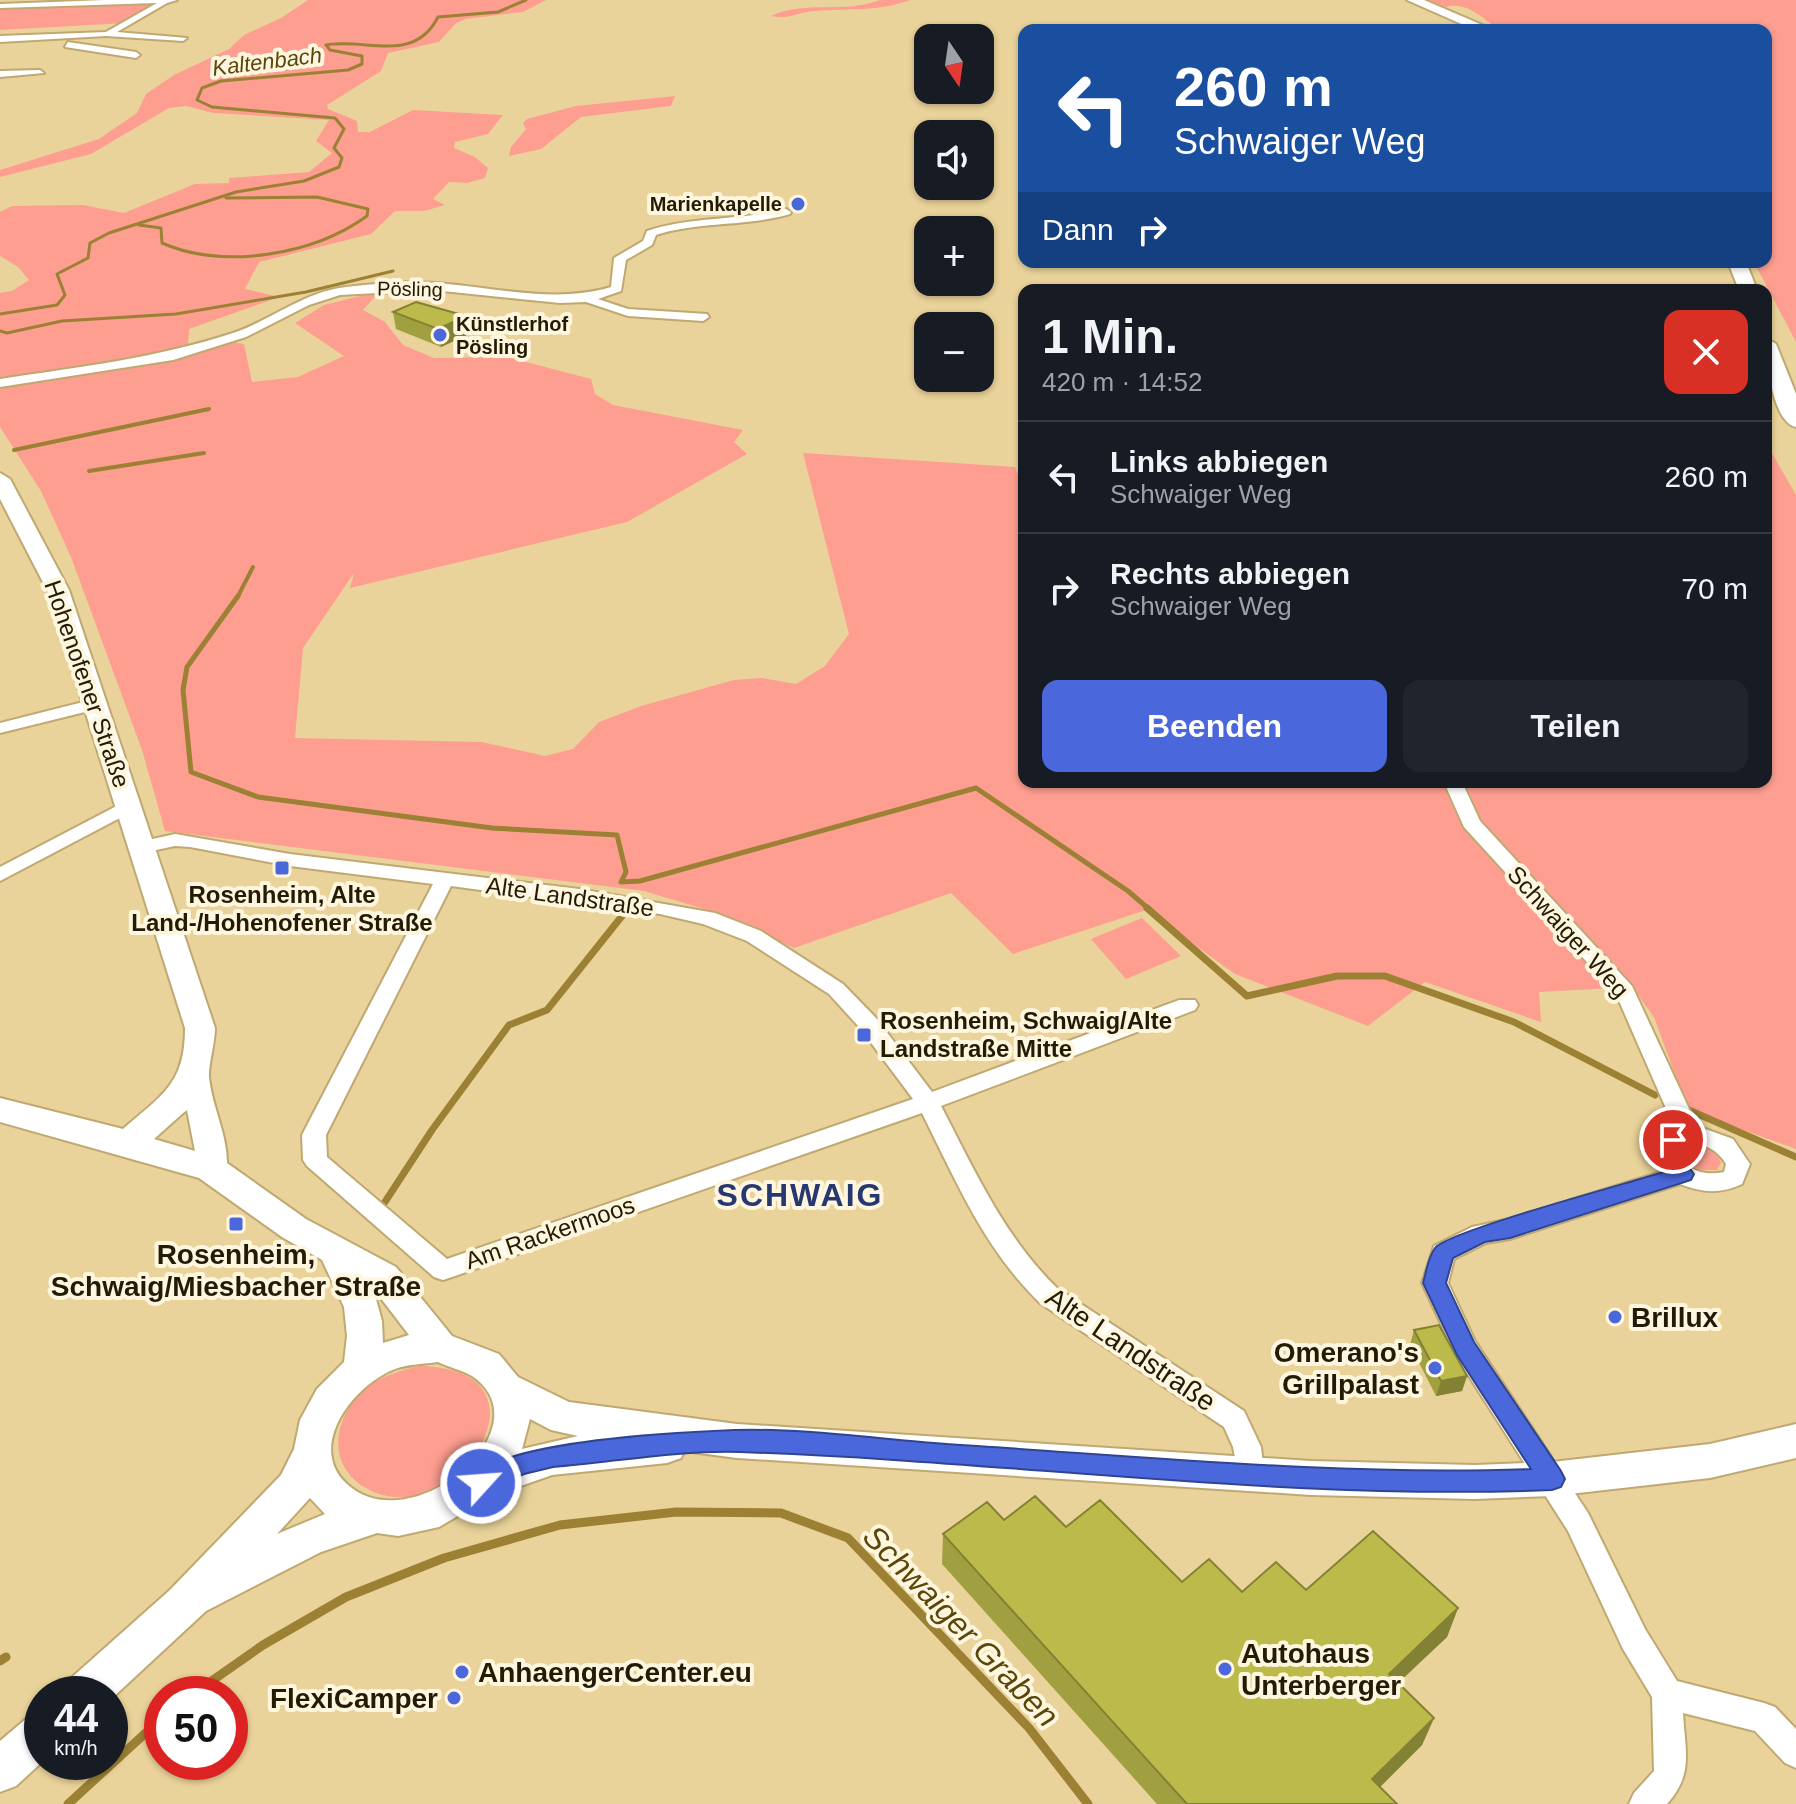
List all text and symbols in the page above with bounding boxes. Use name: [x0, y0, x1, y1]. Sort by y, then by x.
north arrow: [914, 24, 994, 104]
map controls: [914, 24, 994, 392]
water label: Kaltenbach: [211, 42, 323, 81]
text: 260 m: [1174, 55, 1333, 118]
icon: left: [1042, 56, 1146, 160]
button: sound: [914, 120, 994, 200]
text: Schwaiger Weg: [1174, 121, 1425, 162]
place label: Marienkapelle: [650, 193, 782, 215]
marker: Marienkapelle: [789, 195, 807, 213]
icon: right: [1130, 208, 1174, 252]
text: Dann: [1042, 213, 1114, 246]
button: +: [914, 216, 994, 296]
street label: Pösling: [377, 277, 443, 301]
text: 1 Min.: [1042, 310, 1178, 363]
button: close: [1664, 310, 1748, 394]
button: −: [914, 312, 994, 392]
place label: Künstlerhof Pösling: [456, 313, 569, 358]
marker: Künstlerhof Pösling: [431, 326, 449, 344]
text: 420 m · 14:52: [1042, 367, 1202, 397]
text: Links abbiegen: [1110, 445, 1328, 478]
icon: left: [1042, 455, 1086, 499]
text: 260 m: [1665, 460, 1748, 493]
text: Schwaiger Weg: [1110, 479, 1292, 509]
text: Rechts abbiegen: [1110, 557, 1350, 590]
icon: right: [1042, 567, 1086, 611]
text: 70 m: [1681, 572, 1748, 605]
street label: Hohenofener Straße: [39, 577, 136, 791]
text: Schwaiger Weg: [1110, 591, 1292, 621]
button: Beenden: [1042, 680, 1387, 772]
button: Teilen: [1403, 680, 1748, 772]
marker: Rosenheim, Alte Land-/Hohenofener Straße: [273, 859, 291, 877]
street label: Schwaiger Weg: [1502, 860, 1634, 1003]
street label: Alte Landstraße: [484, 871, 656, 922]
place label: Rosenheim, Alte Land-/Hohenofener Straße: [131, 881, 433, 936]
place label: Rosenheim, Schwaig/Alte Landstraße Mitte: [880, 1007, 1172, 1062]
marker: Rosenheim, Schwaig/Alte Landstraße Mitte: [855, 1026, 873, 1044]
pin: [1639, 1106, 1707, 1174]
icon: arrive: [1651, 1118, 1695, 1162]
district label: SCHWAIG: [717, 1177, 883, 1213]
street label: Am Rackermoos: [462, 1191, 638, 1274]
marker: Rosenheim, Schwaig/Miesbacher Straße: [227, 1215, 245, 1233]
place label: Rosenheim, Schwaig/Miesbacher Straße: [51, 1239, 421, 1302]
street label: Alte Landstraße: [1040, 1281, 1221, 1418]
place label: Brillux: [1631, 1302, 1719, 1333]
marker: Brillux: [1606, 1308, 1624, 1326]
place label: Omerano's Grillpalast: [1274, 1337, 1419, 1400]
marker: Omerano's Grillpalast: [1426, 1359, 1444, 1377]
position arrow: [439, 1441, 523, 1525]
water label: Schwaiger Graben: [856, 1518, 1066, 1734]
place label: Autohaus Unterberger: [1241, 1638, 1401, 1701]
place label: AnhaengerCenter.eu: [478, 1657, 752, 1688]
marker: Autohaus Unterberger: [1216, 1660, 1234, 1678]
marker: AnhaengerCenter.eu: [453, 1663, 471, 1681]
speed limit sign: 50: [144, 1676, 248, 1780]
place label: FlexiCamper: [270, 1683, 438, 1714]
marker: FlexiCamper: [445, 1689, 463, 1707]
text: 44: [54, 1696, 98, 1740]
text: km/h: [54, 1737, 98, 1759]

